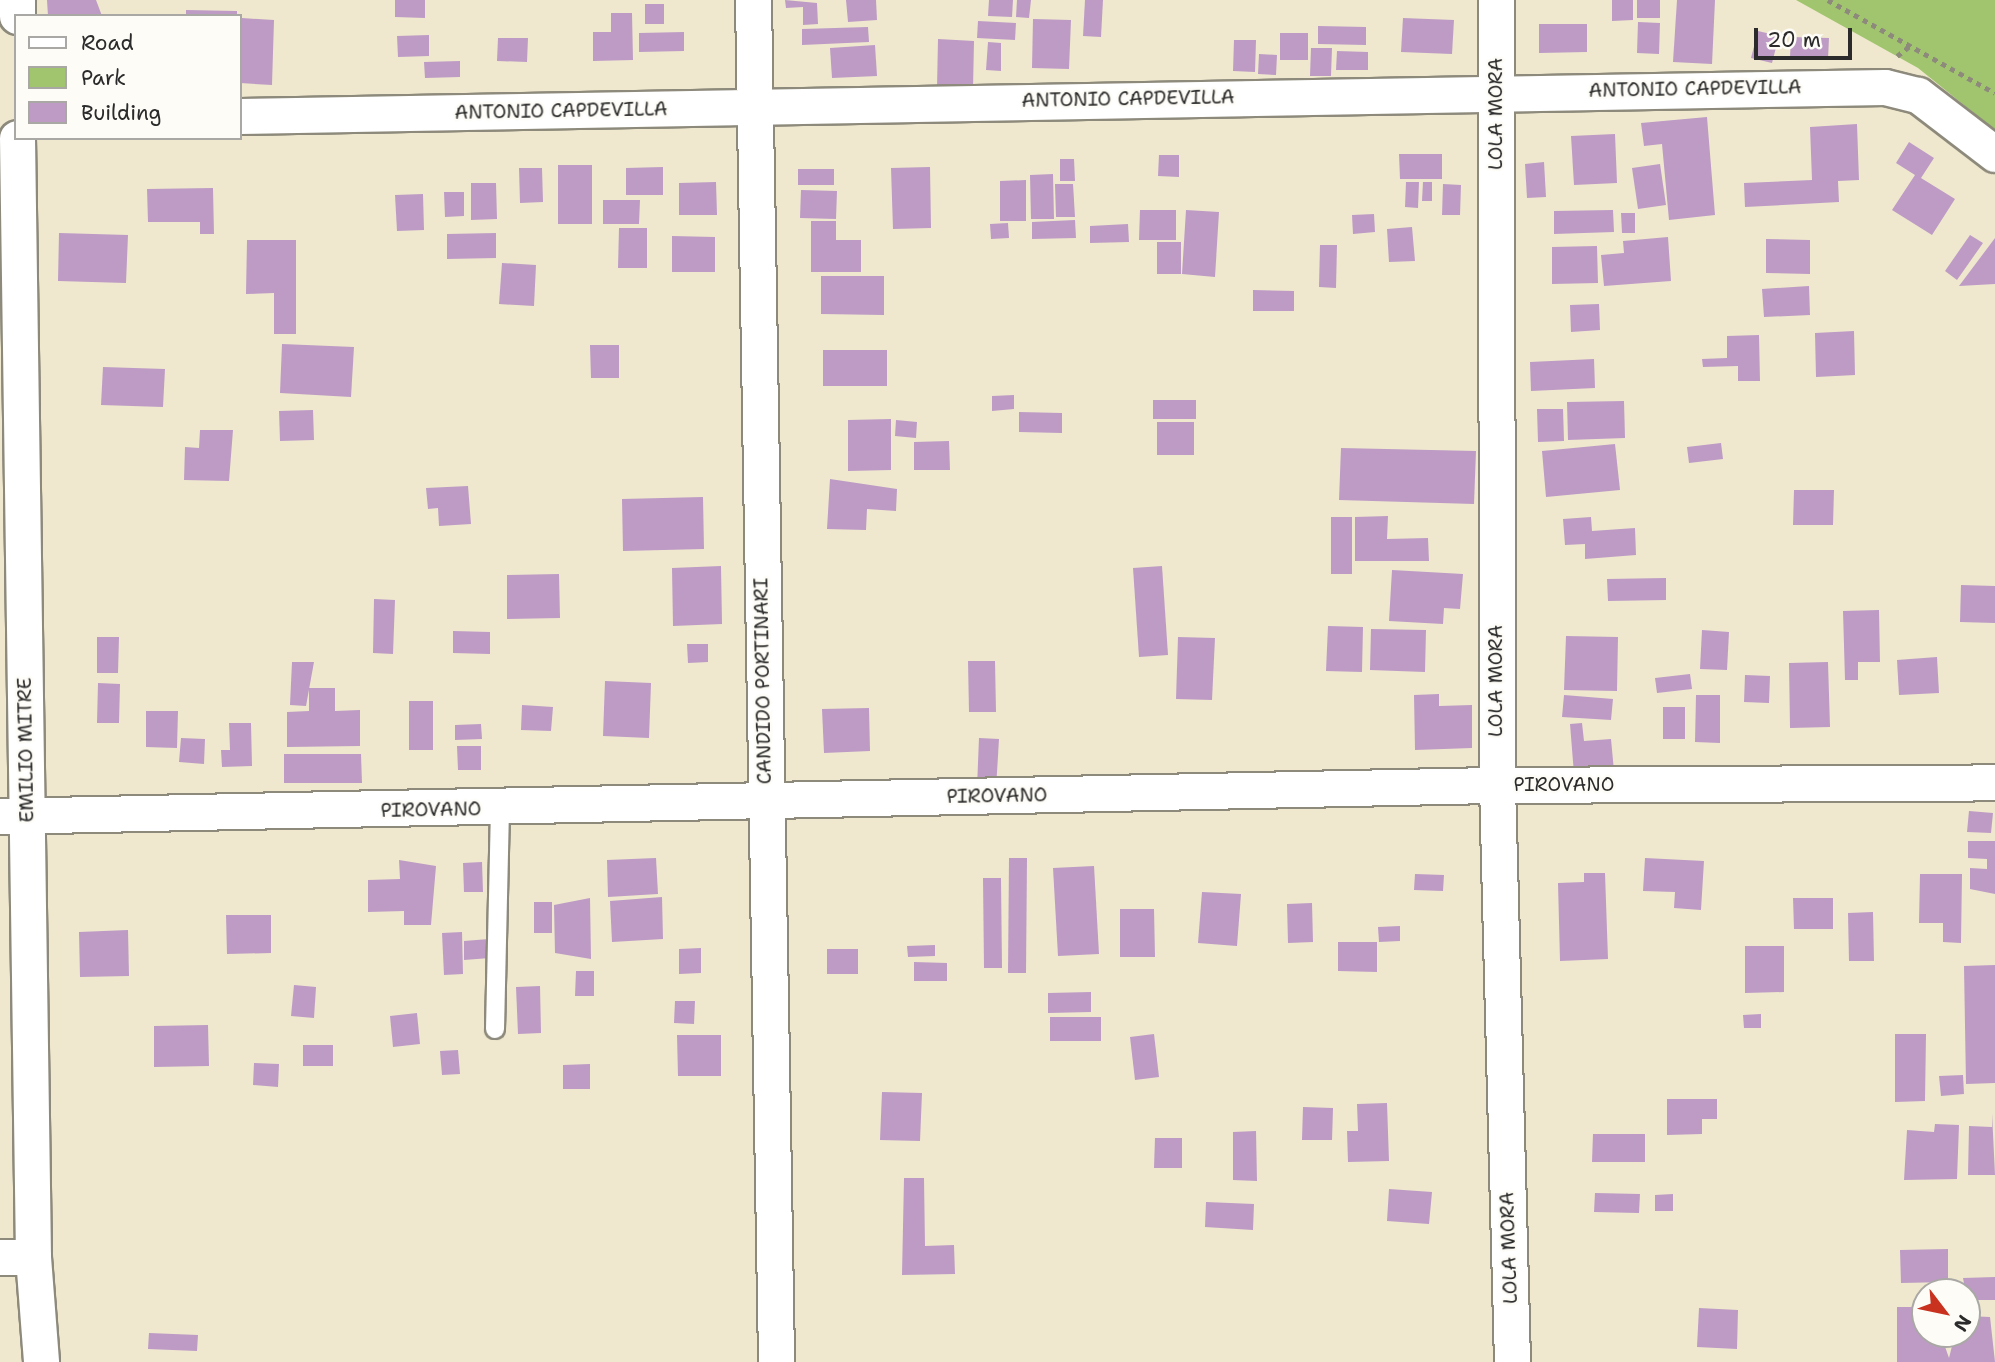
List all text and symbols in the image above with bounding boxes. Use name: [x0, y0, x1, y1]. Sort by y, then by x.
legend: [14, 14, 242, 140]
scale bar: [1757, 14, 1855, 58]
text: 20 m: [1767, 26, 1821, 54]
text: Road: [81, 29, 134, 57]
street label: LOLA MORA: [1485, 58, 1507, 170]
text: Park: [81, 64, 126, 92]
street label: ANTONIO CAPDEVILLA: [1588, 76, 1802, 102]
street label: ANTONIO CAPDEVILLA: [1021, 86, 1235, 112]
street label: ANTONIO CAPDEVILLA: [454, 98, 668, 124]
text: Building: [81, 99, 161, 127]
street label: CANDIDO PORTINARI: [750, 578, 776, 784]
street label: LOLA MORA: [1485, 625, 1507, 737]
street label: EMILIO MITRE: [13, 677, 39, 823]
street label: PIROVANO: [1514, 774, 1614, 796]
street label: PIROVANO: [946, 784, 1048, 808]
street label: PIROVANO: [380, 798, 482, 822]
street label: LOLA MORA: [1496, 1192, 1522, 1304]
north arrow: [1911, 1278, 1981, 1348]
text: N: [1948, 1310, 1977, 1336]

